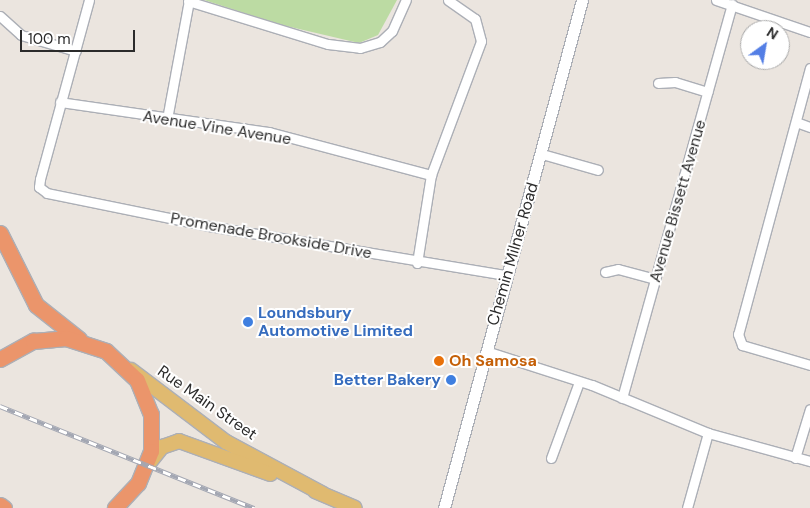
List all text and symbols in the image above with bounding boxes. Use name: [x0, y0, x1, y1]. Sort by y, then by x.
scale bar: [22, 20, 138, 52]
north arrow: [740, 20, 790, 70]
text: N: [763, 23, 782, 43]
text: 100 m: [28, 29, 71, 49]
street label: Avenue Vine Avenue: [141, 107, 293, 149]
street label: Avenue Bissett Avenue: [646, 118, 710, 284]
street label: Chemin Milner Road: [483, 180, 543, 328]
street label: Promenade Brookside Drive: [169, 209, 373, 263]
place label: Loundsbury Automotive Limited: [258, 303, 413, 341]
marker: Loundsbury Automotive Limited: [242, 316, 254, 328]
place label: Oh Samosa: [449, 351, 537, 371]
marker: Oh Samosa: [433, 355, 445, 367]
street label: Rue Main Street: [154, 362, 260, 444]
place label: Better Bakery: [334, 370, 441, 390]
marker: Better Bakery: [445, 374, 457, 386]

